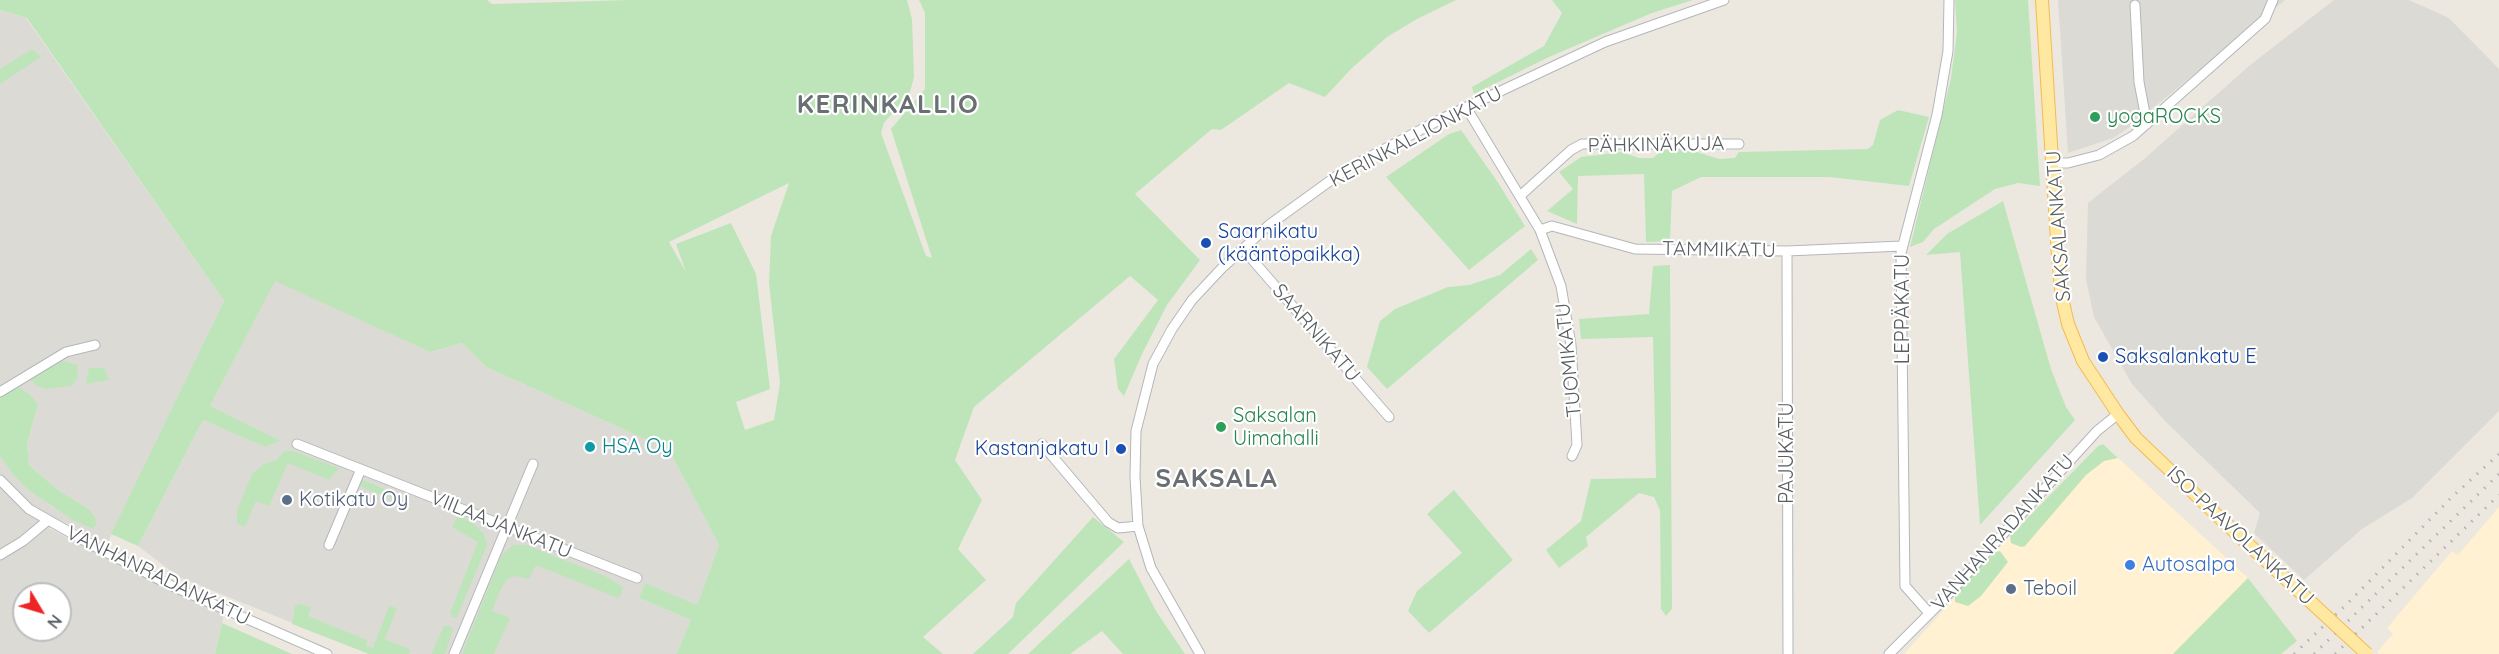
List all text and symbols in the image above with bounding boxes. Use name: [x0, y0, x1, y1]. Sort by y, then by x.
street label: KERINKALLIONKATU: [1326, 81, 1506, 193]
district label: KERINKALLIO: [797, 89, 979, 121]
place label: yogaROCKS: [2107, 105, 2221, 129]
marker: yogaROCKS: [2088, 110, 2102, 124]
street label: PÄHKINÄKUJA: [1588, 132, 1724, 158]
street label: SAKSALANKATU: [2042, 150, 2076, 302]
place label: Saarnikatu (kääntöpaikka): [1218, 220, 1360, 267]
marker: Saarnikatu (kääntöpaikka): [1199, 236, 1213, 250]
street label: TAMMIKATU: [1662, 237, 1776, 263]
street label: LEPPÄKATU: [1891, 254, 1915, 364]
street label: SAARNIKATU: [1267, 279, 1365, 387]
street label: TUOMIKATU: [1551, 302, 1587, 418]
place label: Saksalankatu E: [2115, 345, 2257, 369]
marker: Saksalankatu E: [2096, 350, 2110, 364]
street label: PAJUKATU: [1775, 402, 1799, 504]
place label: Saksalan Uimahalli: [1233, 404, 1319, 451]
marker: Saksalan Uimahalli: [1214, 420, 1228, 434]
place label: HSA Oy: [602, 435, 673, 459]
place label: Kastanjakatu I: [975, 437, 1109, 461]
marker: HSA Oy: [583, 440, 597, 454]
marker: Kastanjakatu I: [1114, 442, 1128, 456]
street label: VANHANRADANKATU: [1927, 450, 2079, 616]
street label: ISO-PAAVOLANKATU: [2161, 461, 2319, 611]
district label: SAKSALA: [1156, 463, 1278, 495]
street label: VIILAAJANKATU: [427, 486, 575, 564]
place label: Kotikatu Oy: [299, 488, 408, 512]
marker: Kotikatu Oy: [280, 493, 294, 507]
street label: VANHANRADANKATU: [62, 521, 254, 631]
place label: Autosalpa: [2142, 553, 2235, 577]
marker: Autosalpa: [2123, 558, 2137, 572]
place label: Teboil: [2023, 577, 2077, 601]
north arrow: [12, 582, 72, 642]
marker: Teboil: [2004, 582, 2018, 596]
text: N: [43, 611, 66, 633]

